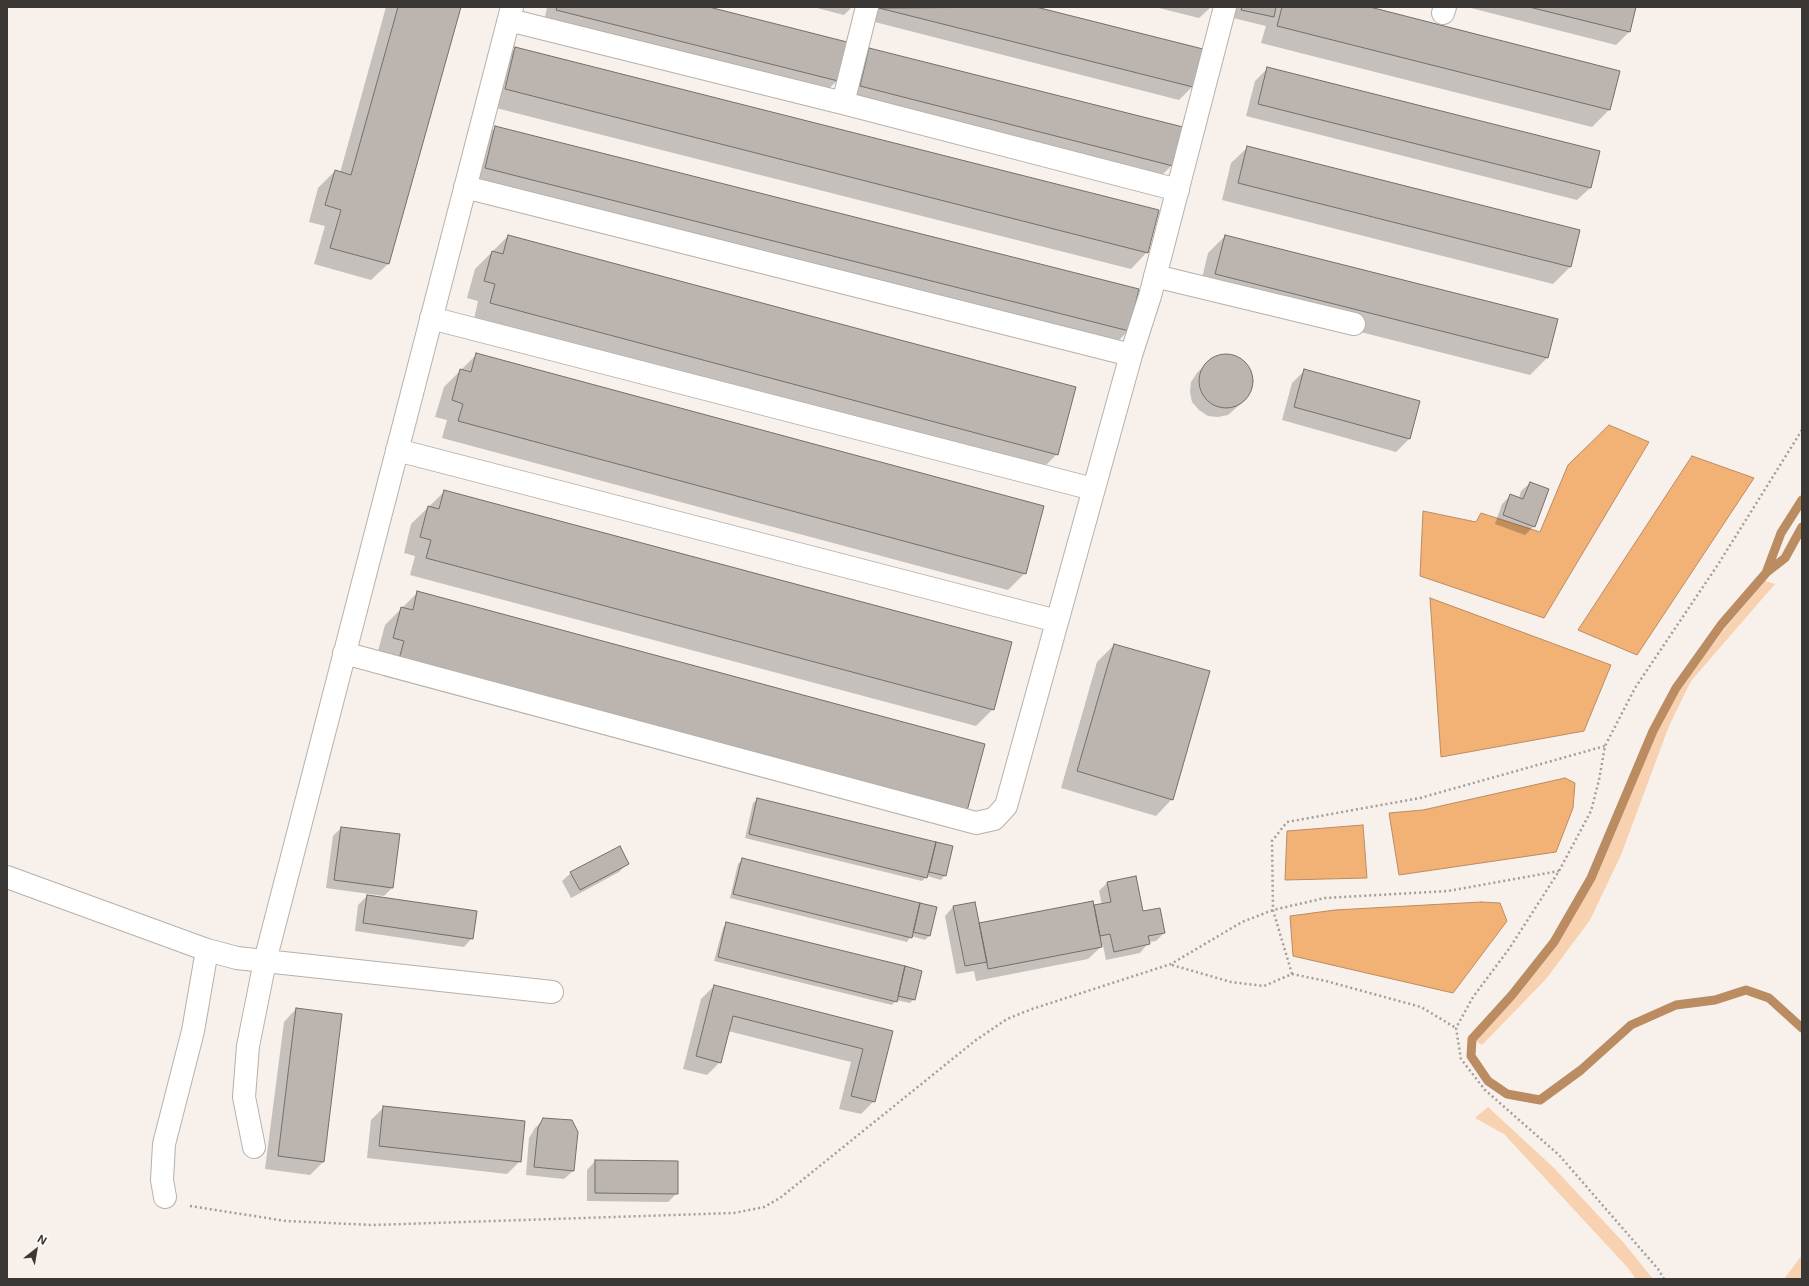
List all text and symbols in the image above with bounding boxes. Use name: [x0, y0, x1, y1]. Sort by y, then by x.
north arrow: [16, 1230, 56, 1270]
text: N: [35, 1232, 49, 1248]

